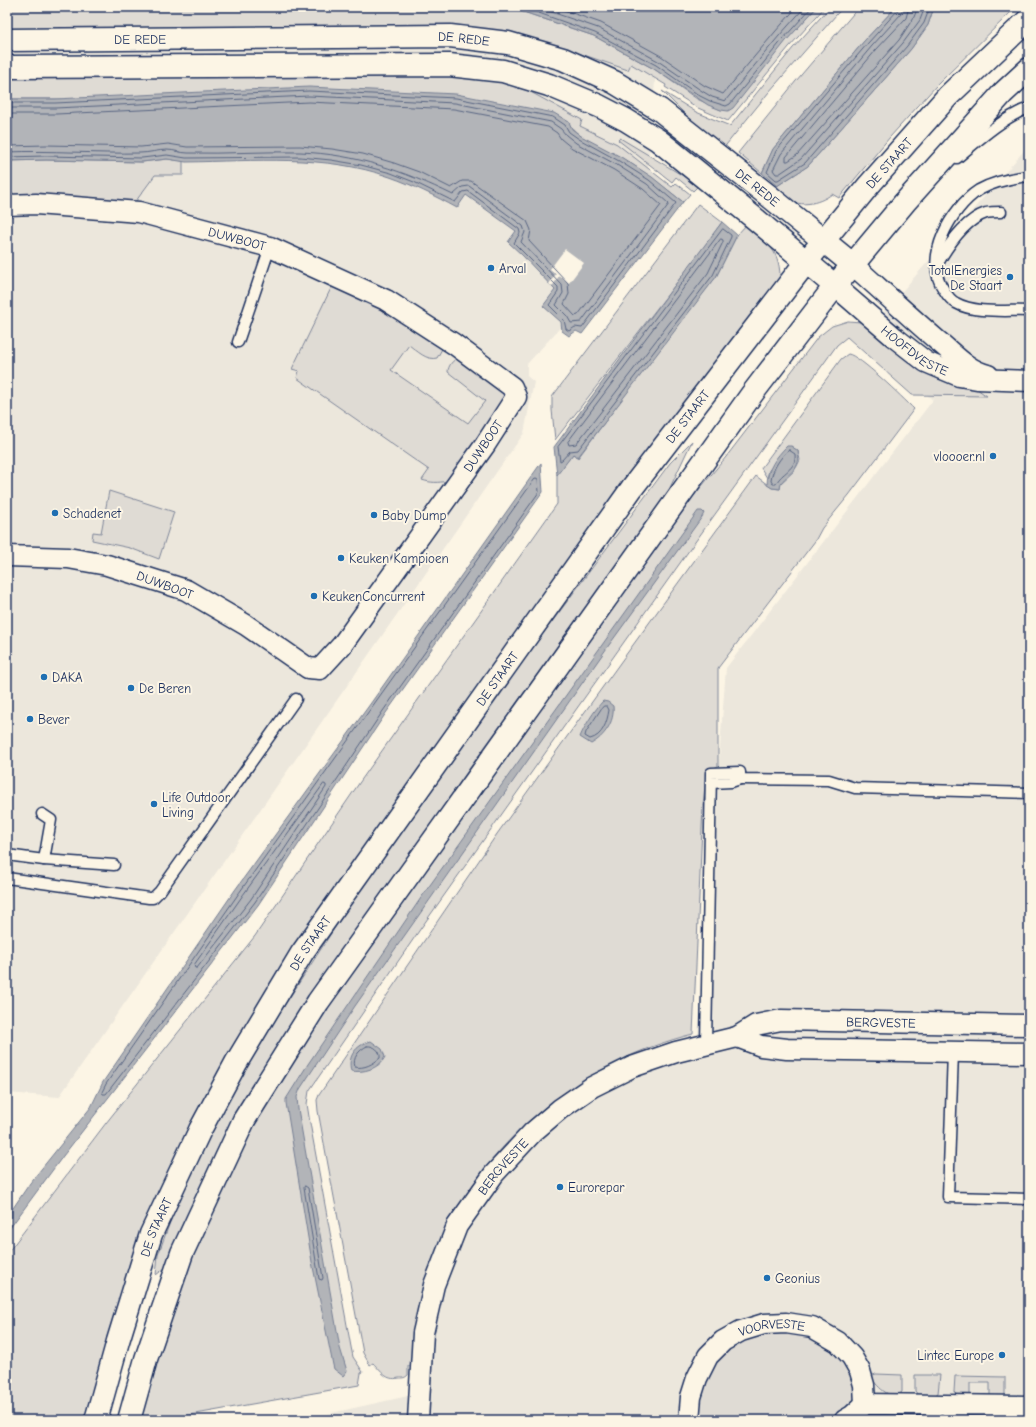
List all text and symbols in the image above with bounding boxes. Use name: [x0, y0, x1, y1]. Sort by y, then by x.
street label: DE REDE: [438, 28, 491, 48]
street label: DE REDE: [114, 31, 166, 47]
street label: DE STAART: [862, 134, 915, 191]
street label: DE REDE: [733, 165, 783, 209]
street label: DUWBOOT: [207, 223, 268, 253]
place label: Arval: [499, 261, 526, 276]
marker: Arval: [486, 263, 496, 273]
place label: TotalEnergies De Staart: [929, 263, 1003, 293]
marker: TotalEnergies De Staart: [1005, 272, 1015, 282]
street label: HOOFDVESTE: [878, 322, 951, 378]
street label: DE STAART: [662, 387, 712, 446]
street label: DUWBOOT: [460, 417, 506, 475]
place label: vloooer.nl: [933, 449, 985, 464]
marker: vloooer.nl: [988, 451, 998, 461]
place label: Schadenet: [63, 506, 122, 521]
marker: Schadenet: [50, 508, 60, 518]
place label: Baby Dump: [382, 508, 446, 523]
marker: Baby Dump: [369, 510, 379, 520]
place label: Keuken Kampioen: [349, 551, 449, 566]
marker: Keuken Kampioen: [336, 553, 346, 563]
street label: DUWBOOT: [135, 568, 196, 602]
place label: KeukenConcurrent: [322, 589, 426, 604]
marker: KeukenConcurrent: [309, 591, 319, 601]
street label: DE STAART: [473, 648, 521, 708]
place label: DAKA: [52, 670, 83, 685]
marker: DAKA: [39, 672, 49, 682]
place label: De Beren: [139, 681, 191, 696]
marker: De Beren: [126, 683, 136, 693]
place label: Bever: [38, 712, 70, 727]
marker: Bever: [25, 714, 35, 724]
place label: Life Outdoor Living: [162, 790, 231, 820]
marker: Life Outdoor Living: [149, 799, 159, 809]
street label: DE STAART: [286, 912, 334, 973]
street label: BERGVESTE: [846, 1014, 916, 1030]
street label: BERGVESTE: [474, 1135, 531, 1197]
place label: Eurorepar: [568, 1180, 625, 1195]
marker: Eurorepar: [555, 1182, 565, 1192]
street label: DE STAART: [137, 1195, 175, 1259]
place label: Geonius: [775, 1271, 820, 1286]
marker: Geonius: [762, 1273, 772, 1283]
street label: VOORVESTE: [737, 1315, 806, 1339]
place label: Lintec Europe: [917, 1348, 994, 1363]
marker: Lintec Europe: [997, 1350, 1007, 1360]

